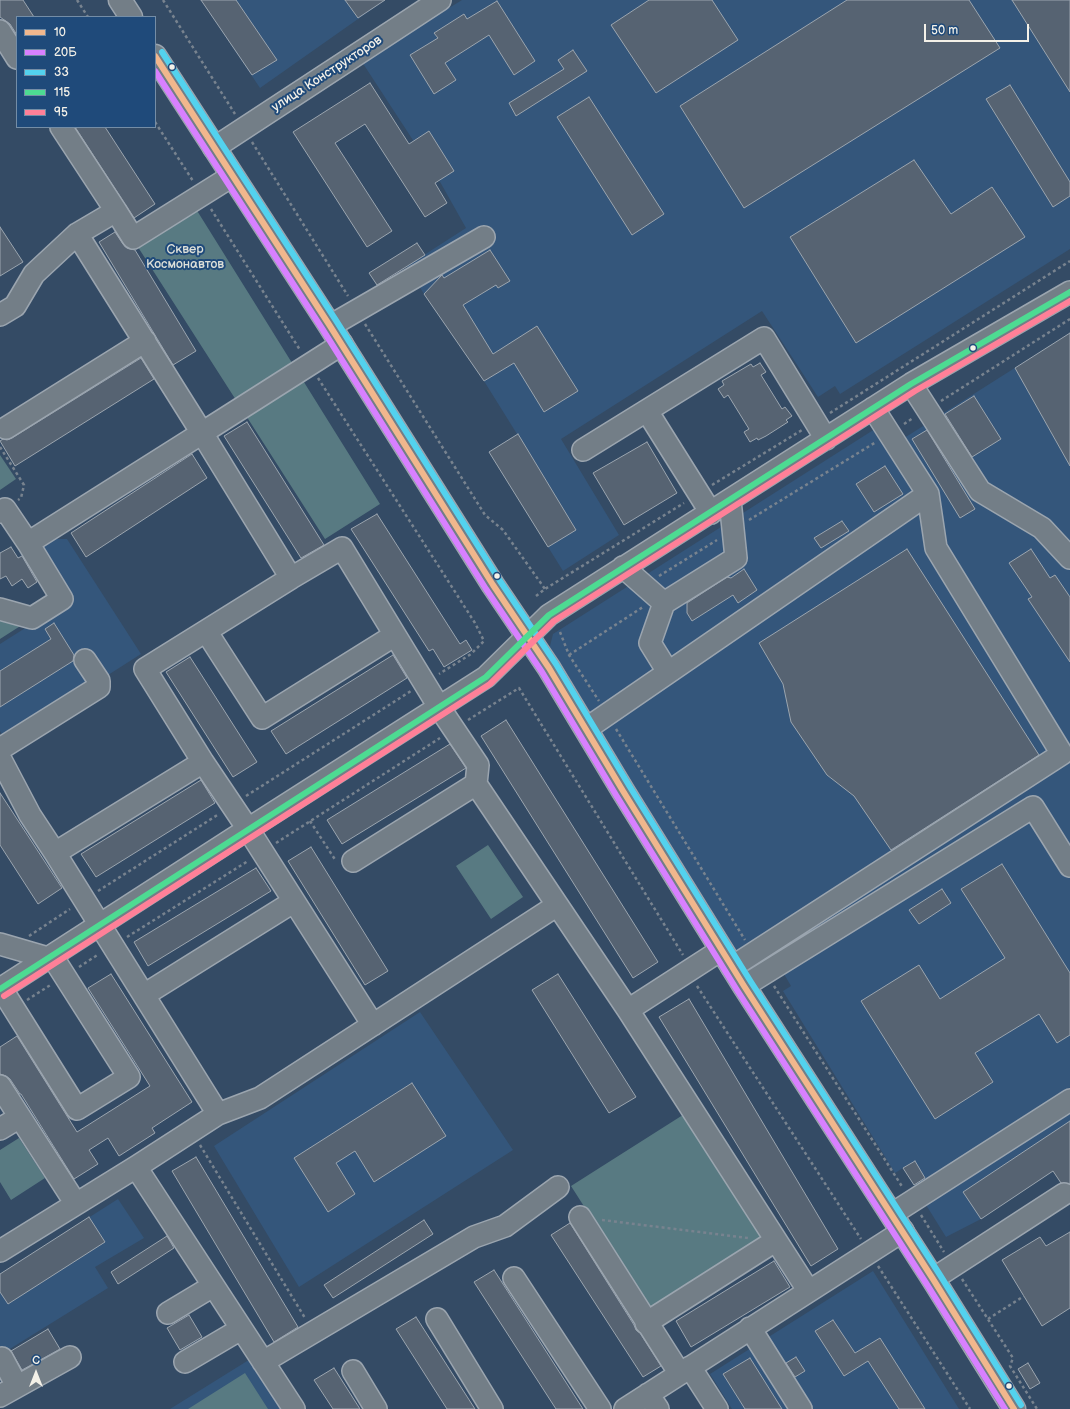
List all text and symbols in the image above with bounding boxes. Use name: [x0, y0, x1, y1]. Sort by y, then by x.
legend: [16, 16, 156, 128]
scale bar: [926, 16, 1031, 42]
text: 50 m: [931, 23, 958, 38]
text: 10: [54, 25, 66, 40]
street label: улица Конструкторов: [269, 33, 385, 115]
text: 20Б: [54, 45, 76, 60]
unlabelled marker: [167, 62, 177, 72]
text: 33: [54, 65, 69, 80]
text: 115: [54, 85, 70, 100]
text: 95: [54, 105, 68, 120]
park label: Сквер Космонавтов: [146, 242, 224, 273]
unlabelled marker: [968, 343, 978, 353]
unlabelled marker: [492, 571, 502, 581]
north arrow: [16, 1353, 56, 1393]
text: С: [32, 1354, 40, 1367]
unlabelled marker: [1004, 1381, 1014, 1391]

